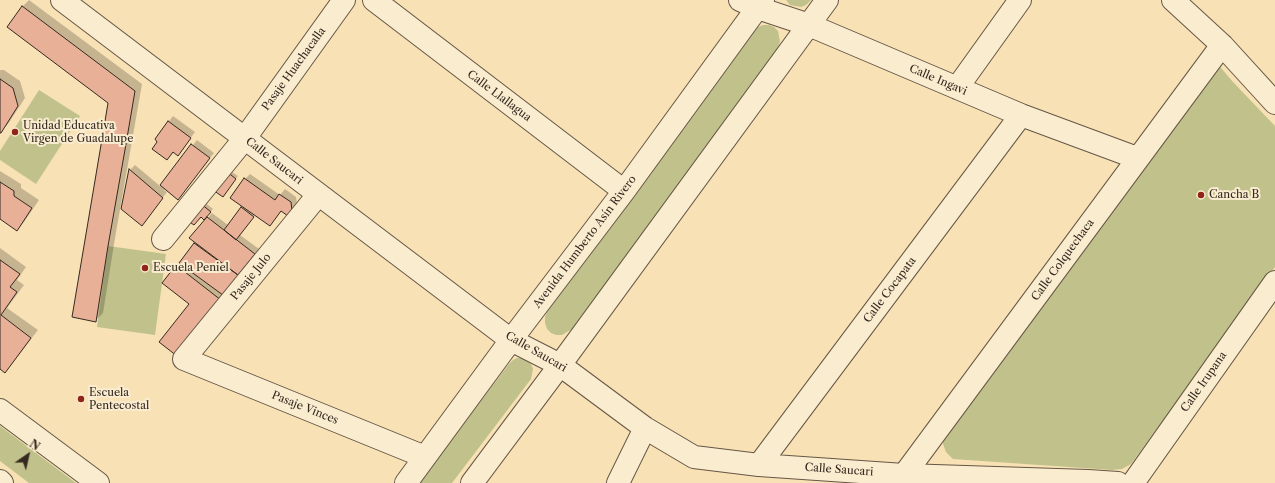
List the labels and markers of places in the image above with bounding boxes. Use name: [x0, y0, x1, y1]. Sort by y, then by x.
place label: Unidad Educativa Virgen de Guadalupe: [23, 119, 133, 145]
marker: Unidad Educativa Virgen de Guadalupe: [10, 127, 20, 137]
place label: Cancha B: [1209, 188, 1259, 202]
marker: Cancha B: [1196, 190, 1206, 200]
place label: Escuela Peniel: [153, 261, 229, 275]
marker: Escuela Peniel: [140, 263, 150, 273]
place label: Escuela Pentecostal: [89, 386, 149, 412]
marker: Escuela Pentecostal: [76, 394, 86, 404]

